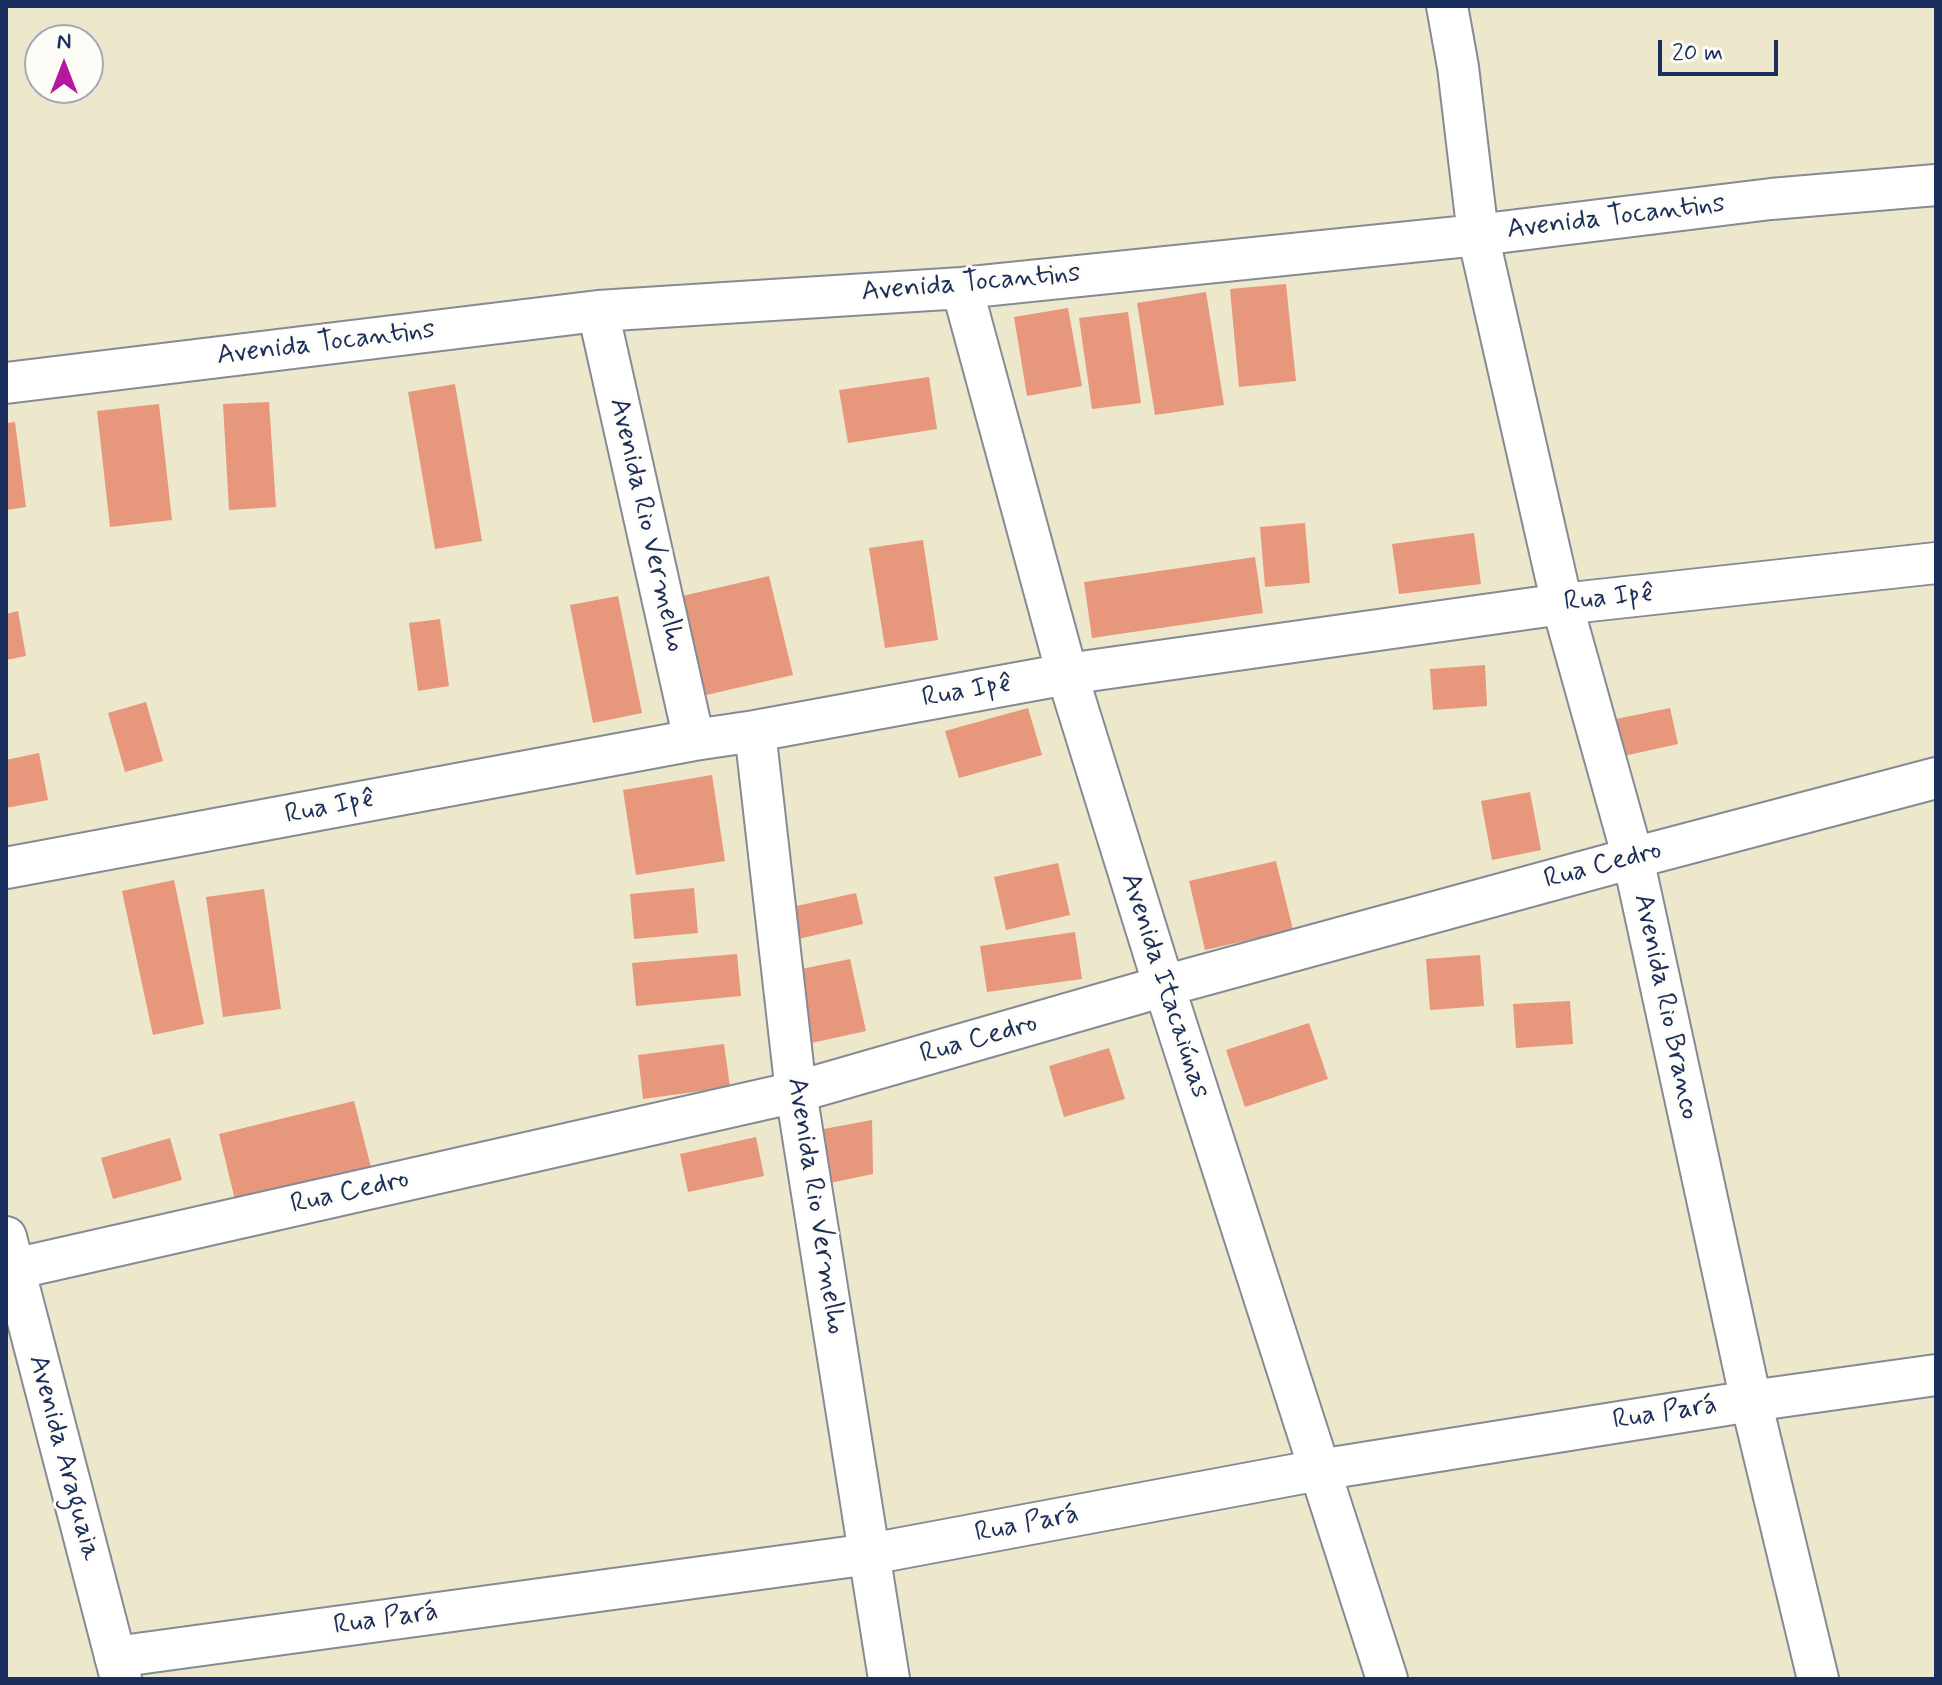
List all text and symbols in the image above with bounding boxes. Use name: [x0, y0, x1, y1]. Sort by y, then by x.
north arrow: [24, 24, 104, 104]
scale bar: [1662, 24, 1782, 74]
text: N: [57, 28, 71, 56]
text: 20 m: [1672, 38, 1723, 69]
street label: Avenida Tocantins: [1505, 188, 1727, 248]
street label: Avenida Tocantins: [860, 258, 1082, 310]
street label: Avenida Tocantins: [215, 314, 437, 374]
street label: Avenida Rio Vermelho: [600, 395, 692, 655]
street label: Rua Ipê: [1562, 578, 1656, 620]
street label: Rua Ipê: [920, 668, 1014, 716]
street label: Rua Ipê: [282, 783, 378, 833]
street label: Rua Cedro: [1541, 834, 1665, 898]
street label: Avenida Itacaiúnas: [1112, 869, 1216, 1103]
street label: Avenida Rio Branco: [1625, 891, 1705, 1123]
street label: Rua Cedro: [917, 1007, 1041, 1073]
street label: Avenida Rio Vermelho: [778, 1075, 852, 1337]
street label: Rua Cedro: [288, 1163, 412, 1223]
street label: Avenida Araguaia: [19, 1352, 107, 1564]
street label: Rua Pará: [1610, 1389, 1720, 1439]
street label: Rua Pará: [972, 1498, 1082, 1552]
street label: Rua Pará: [332, 1596, 440, 1644]

